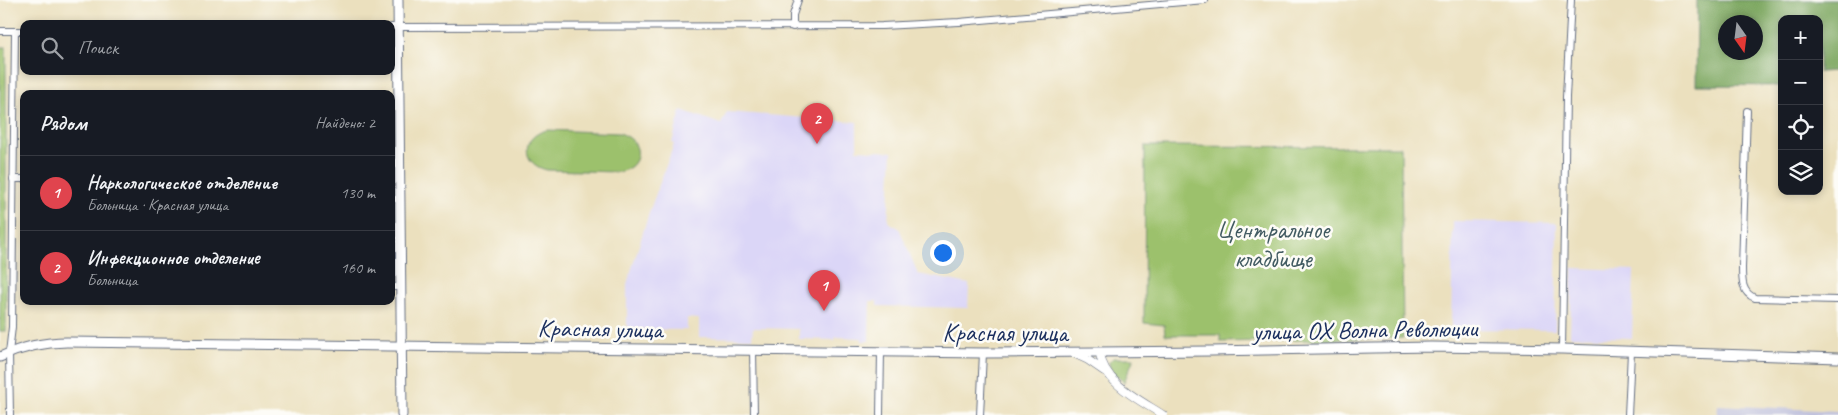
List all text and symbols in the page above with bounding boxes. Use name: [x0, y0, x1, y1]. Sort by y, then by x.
north arrow: [1718, 15, 1763, 60]
map controls: [1778, 15, 1823, 195]
button: +: [1778, 15, 1823, 60]
search box: [20, 20, 395, 75]
icon: search: [38, 34, 66, 62]
text: Поиск: [78, 36, 118, 60]
button: −: [1778, 60, 1823, 105]
pin: 2: [801, 103, 833, 144]
button: locate: [1778, 105, 1823, 150]
text: Рядом: [40, 110, 87, 136]
text: Найдено: 2: [315, 113, 375, 133]
button: layers: [1778, 150, 1823, 195]
text: Наркологическое отделение: [87, 171, 277, 195]
text: 1: [52, 183, 60, 203]
text: 130 m: [341, 183, 375, 203]
text: Больница · Красная улица: [87, 195, 228, 215]
park label: Центральное кладбище: [1217, 214, 1331, 275]
your location: [930, 240, 956, 266]
text: Инфекционное отделение: [87, 246, 259, 270]
text: 2: [52, 258, 60, 278]
text: 160 m: [341, 258, 375, 278]
text: Больница: [87, 270, 137, 290]
pin: 1: [808, 270, 840, 311]
street label: Красная улица: [537, 312, 665, 346]
street label: улица ОХ Волна Революции: [1250, 312, 1479, 348]
street label: Красная улица: [943, 317, 1070, 349]

